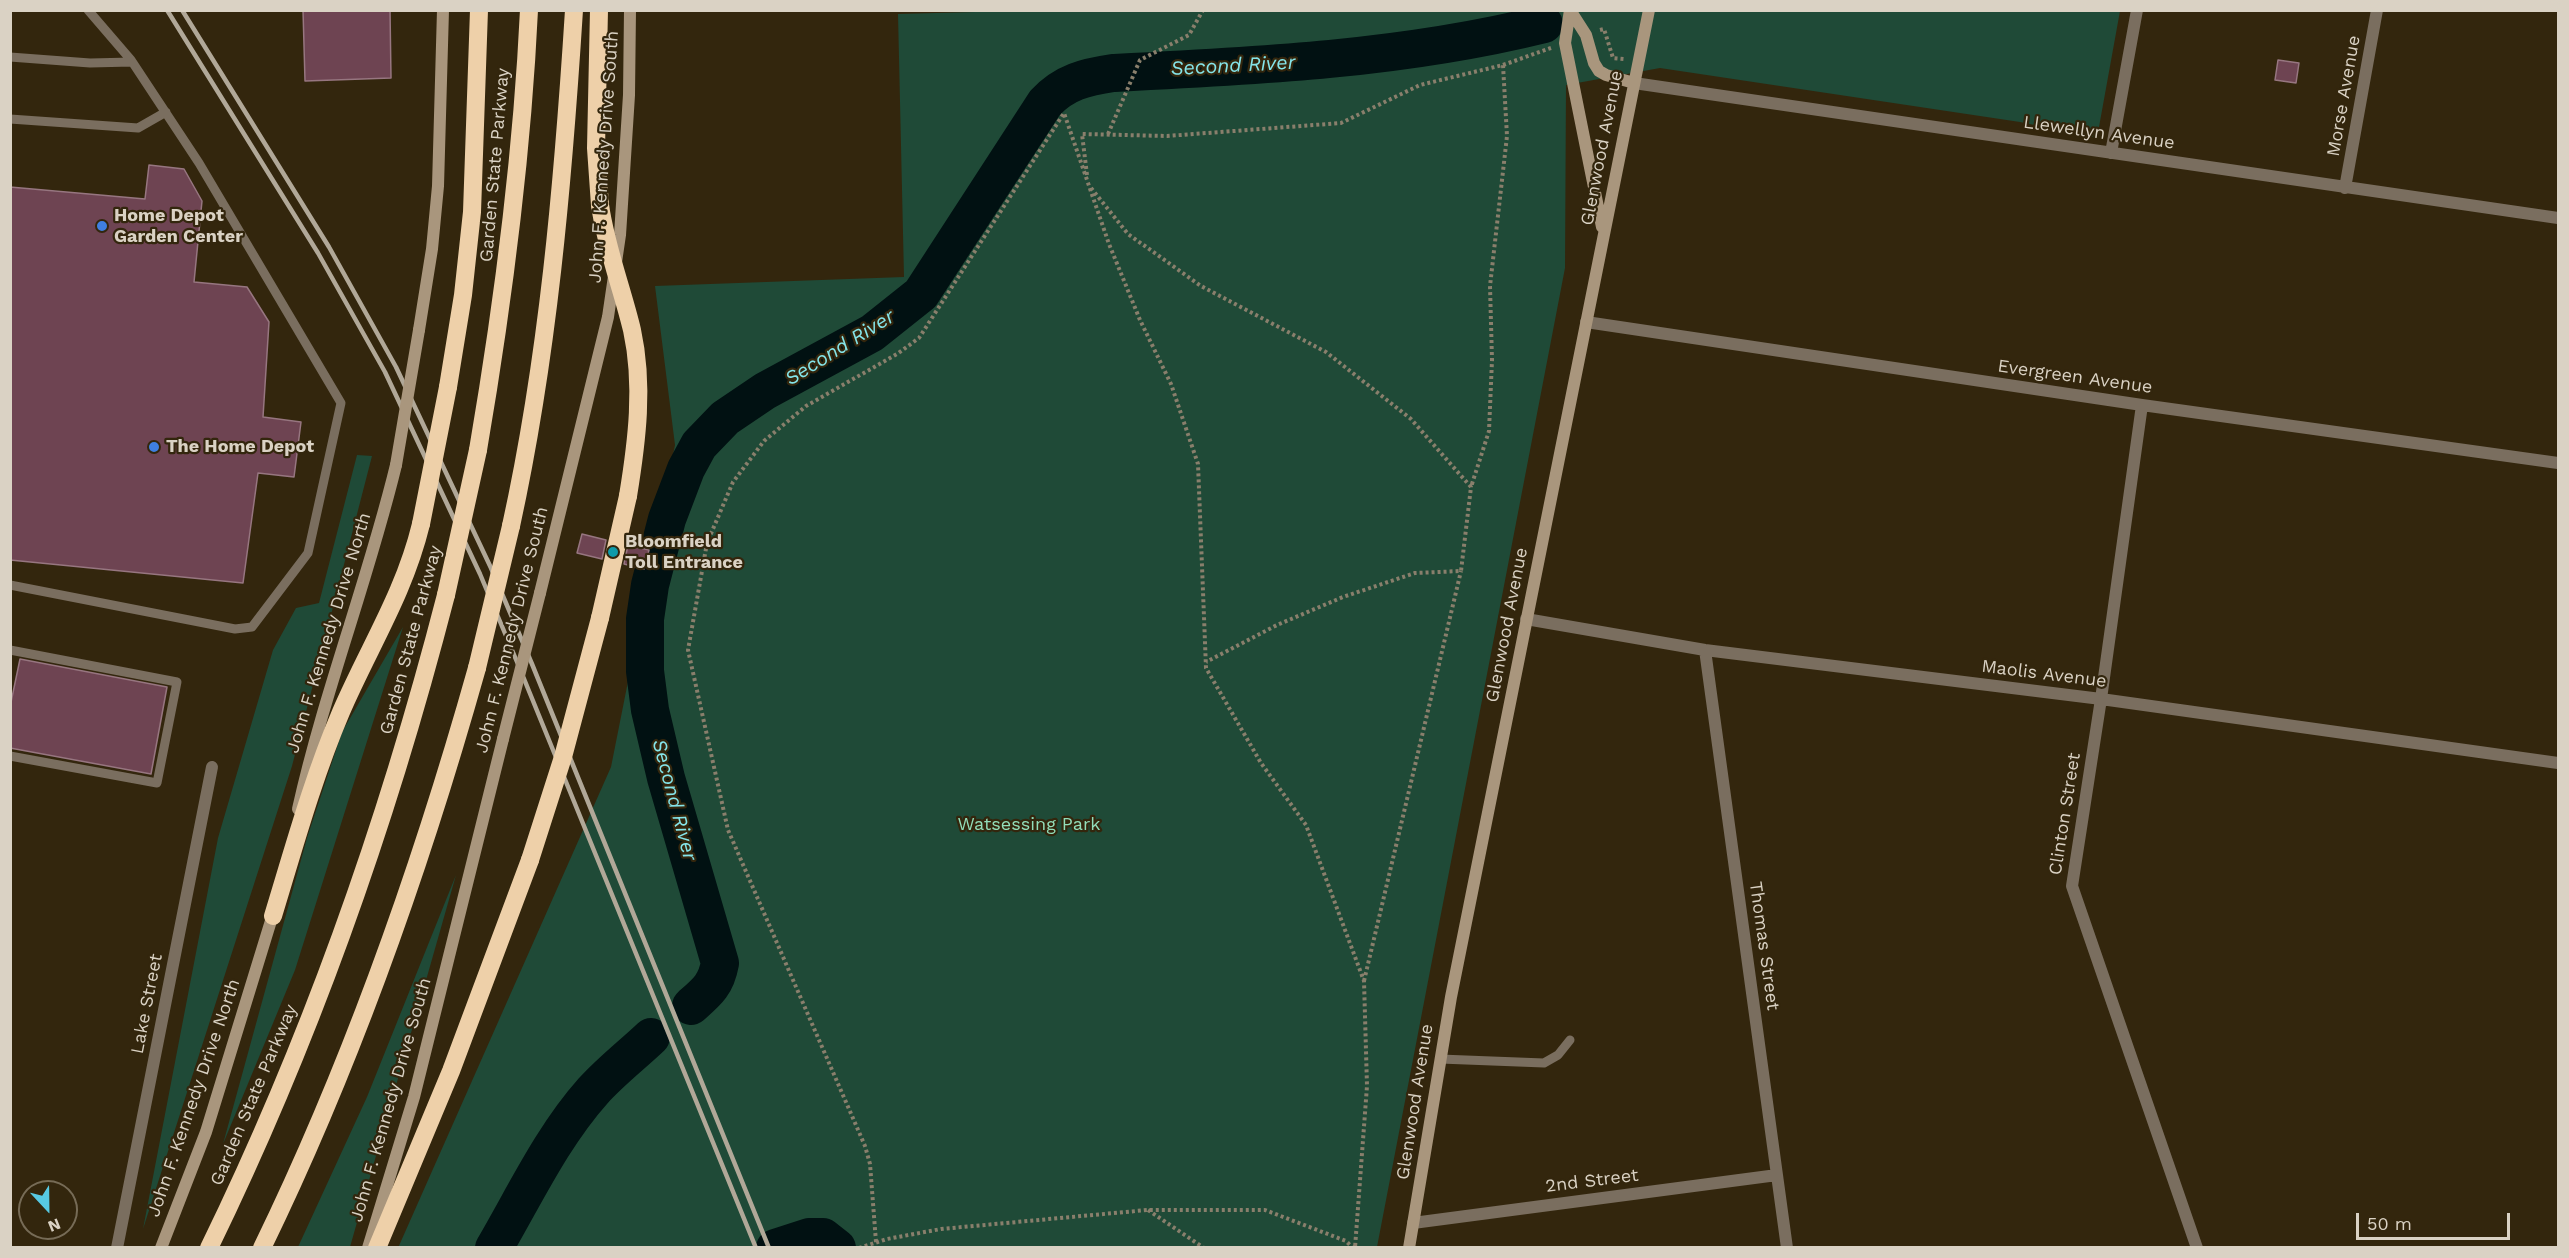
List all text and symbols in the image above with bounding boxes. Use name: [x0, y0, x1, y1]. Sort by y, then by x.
street label: John F. Kennedy Drive South: [584, 30, 624, 284]
street label: Morse Avenue: [2323, 34, 2365, 158]
water label: Second River: [1170, 51, 1296, 81]
street label: Garden State Parkway: [476, 67, 514, 263]
street label: Glenwood Avenue: [1576, 69, 1628, 227]
street label: Llewellyn Avenue: [2022, 112, 2176, 154]
place label: Home Depot Garden Center: [114, 205, 243, 248]
marker: Home Depot Garden Center: [95, 219, 109, 233]
water label: Second River: [781, 305, 899, 391]
street label: Evergreen Avenue: [1996, 355, 2154, 399]
place label: The Home Depot: [166, 436, 314, 458]
marker: The Home Depot: [147, 440, 161, 454]
street label: John F. Kennedy Drive South: [471, 505, 553, 755]
street label: John F. Kennedy Drive North: [282, 510, 376, 756]
place label: Bloomfield Toll Entrance: [625, 531, 743, 574]
street label: Garden State Parkway: [375, 543, 447, 737]
marker: Bloomfield Toll Entrance: [606, 545, 620, 559]
street label: Glenwood Avenue: [1481, 546, 1533, 704]
street label: Maolis Avenue: [1980, 656, 2108, 692]
water label: Second River: [646, 737, 702, 863]
street label: Clinton Street: [2045, 751, 2085, 877]
park label: Watsessing Park: [957, 814, 1101, 836]
street label: Thomas Street: [1744, 880, 1784, 1012]
street label: Lake Street: [127, 952, 167, 1056]
street label: John F. Kennedy Drive South: [346, 975, 436, 1225]
street label: John F. Kennedy Drive North: [143, 976, 245, 1220]
street label: Garden State Parkway: [206, 1001, 302, 1189]
street label: Glenwood Avenue: [1392, 1023, 1438, 1181]
street label: 2nd Street: [1544, 1165, 1640, 1197]
north arrow: [18, 1180, 78, 1240]
scale bar: [2359, 1201, 2514, 1239]
text: 50 m: [2367, 1213, 2412, 1234]
text: N: [45, 1214, 63, 1236]

